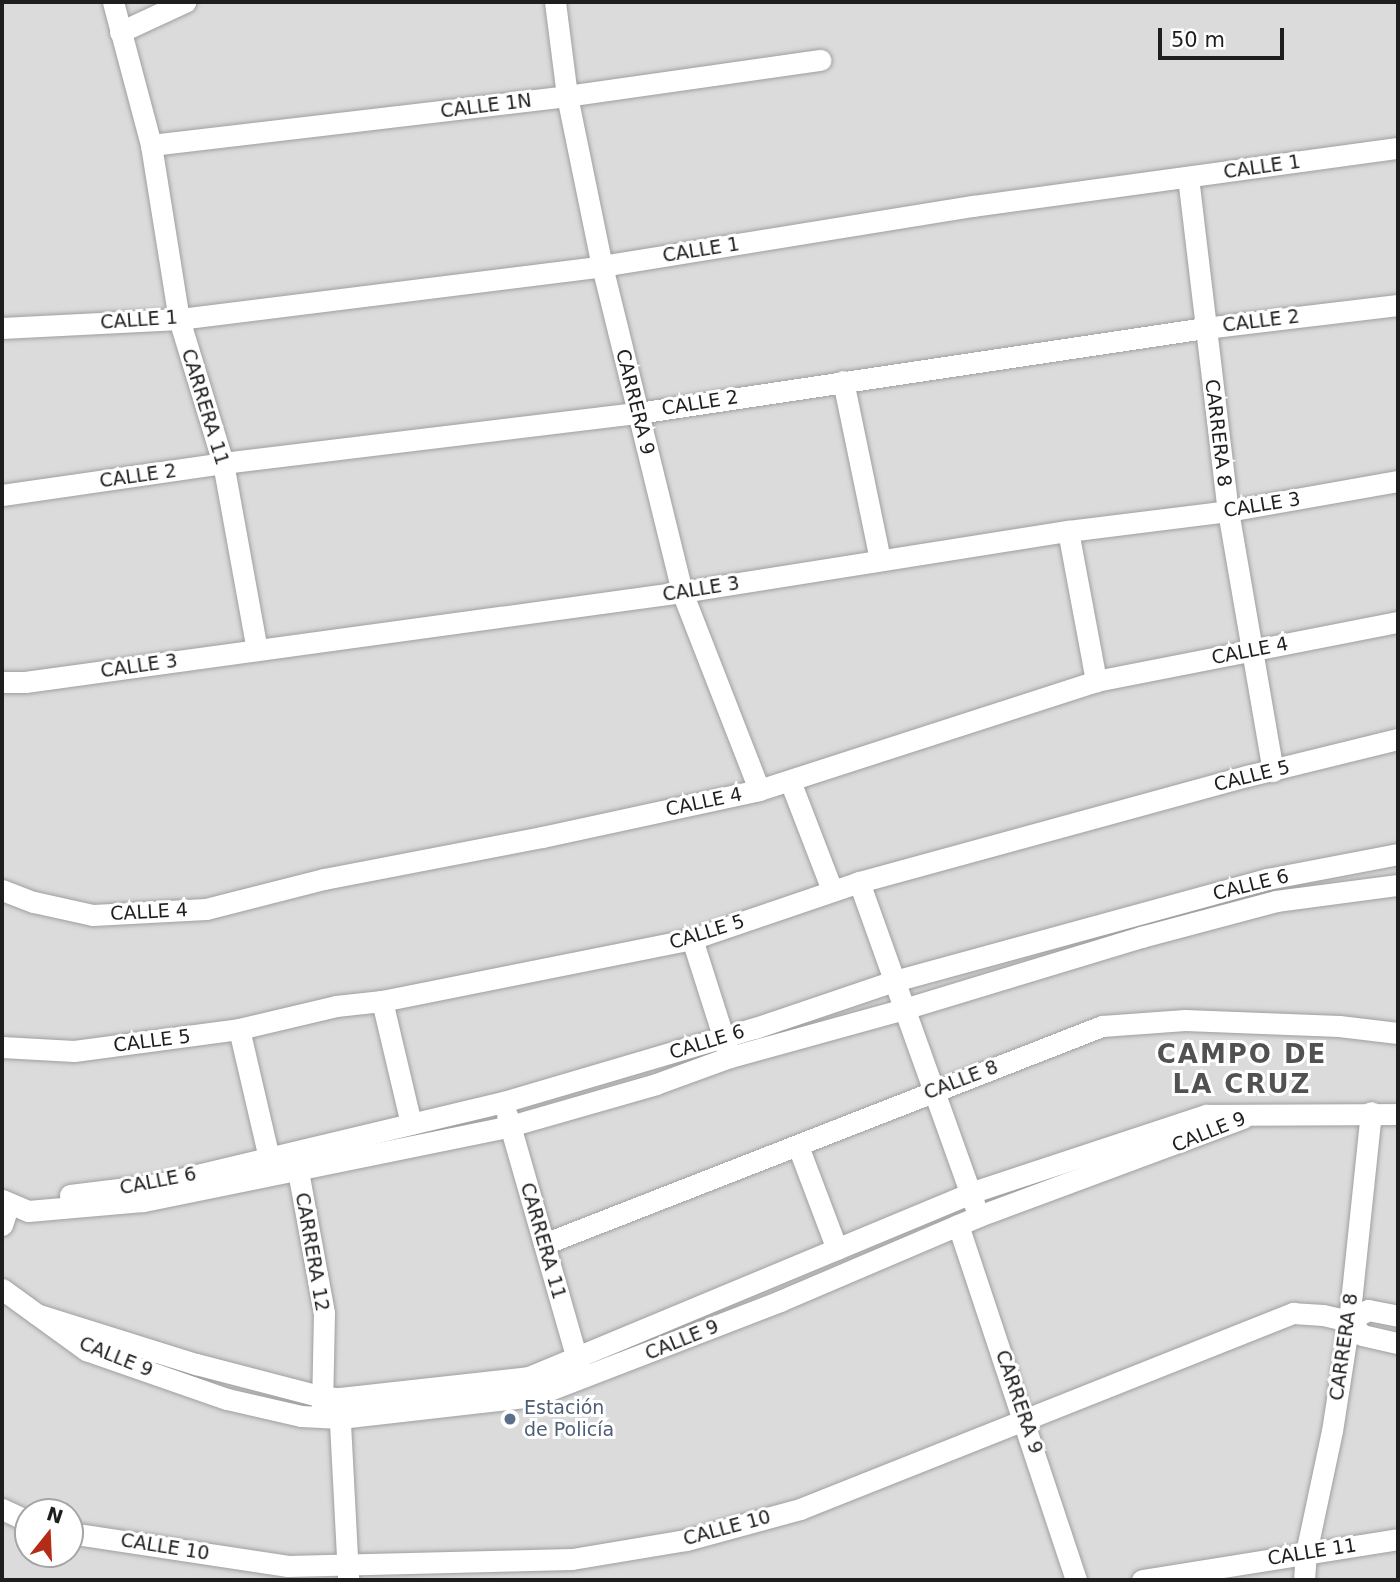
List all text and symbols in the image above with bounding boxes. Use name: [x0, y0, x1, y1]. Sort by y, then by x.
scale bar: [1162, 14, 1288, 58]
text: 50 m: [1171, 28, 1225, 52]
street label: CALLE 1N: [439, 89, 533, 123]
street label: CALLE 1: [1222, 150, 1302, 184]
street label: CALLE 1: [661, 233, 741, 267]
street label: CALLE 2: [1221, 305, 1301, 337]
street label: CALLE 1: [100, 306, 178, 334]
street label: CARRERA 11: [177, 346, 233, 468]
street label: CARRERA 9: [611, 347, 659, 457]
street label: CARRERA 8: [1200, 378, 1236, 488]
street label: CALLE 2: [660, 386, 740, 420]
street label: CALLE 2: [98, 459, 178, 493]
street label: CALLE 3: [1222, 488, 1302, 522]
street label: CALLE 3: [661, 572, 741, 606]
street label: CALLE 4: [1210, 632, 1290, 670]
street label: CALLE 3: [99, 649, 179, 683]
street label: CALLE 5: [1212, 756, 1292, 796]
street label: CALLE 4: [664, 783, 744, 821]
street label: CALLE 6: [1211, 865, 1291, 905]
street label: CALLE 4: [110, 899, 188, 925]
street label: CALLE 5: [667, 910, 747, 954]
street label: CALLE 6: [667, 1020, 747, 1064]
street label: CALLE 5: [112, 1025, 192, 1057]
district label: CAMPO DE LA CRUZ: [1158, 1039, 1326, 1100]
street label: CALLE 8: [921, 1055, 1001, 1105]
street label: CALLE 9: [1169, 1107, 1249, 1157]
street label: CALLE 6: [118, 1162, 198, 1200]
street label: CARRERA 11: [515, 1180, 571, 1302]
street label: CARRERA 12: [290, 1191, 334, 1313]
street label: CARRERA 8: [1325, 1292, 1363, 1402]
street label: CALLE 9: [642, 1315, 722, 1365]
street label: CALLE 9: [76, 1332, 156, 1382]
street label: CARRERA 9: [991, 1347, 1047, 1457]
place label: Estación de Policía: [524, 1397, 614, 1441]
marker: Estación de Policía: [502, 1411, 518, 1427]
north arrow: [14, 1498, 84, 1568]
text: N: [44, 1502, 66, 1528]
street label: CALLE 10: [681, 1505, 773, 1551]
street label: CALLE 10: [119, 1529, 211, 1565]
street label: CALLE 11: [1266, 1534, 1358, 1570]

